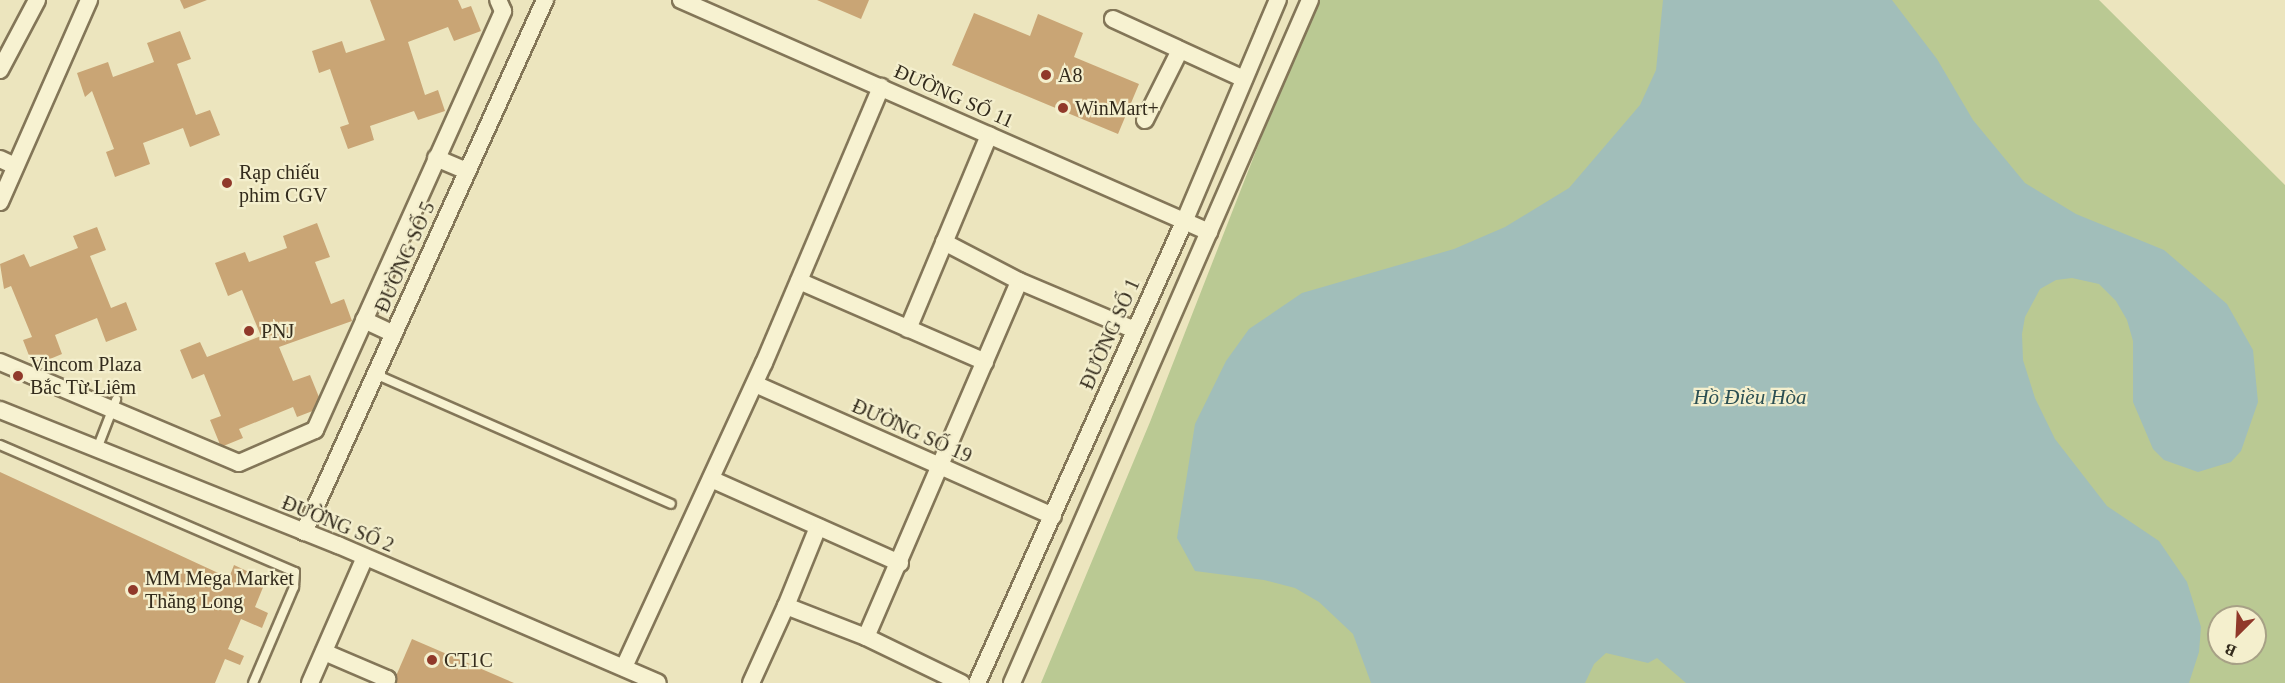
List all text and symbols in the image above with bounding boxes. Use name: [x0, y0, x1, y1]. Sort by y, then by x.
street label: ĐƯỜNG SỐ 11: [891, 59, 1017, 133]
place label: A8: [1058, 63, 1082, 87]
marker: A8: [1039, 68, 1053, 82]
place label: WinMart+: [1075, 96, 1159, 120]
marker: WinMart+: [1056, 101, 1070, 115]
place label: Rạp chiếu phim CGV: [239, 160, 327, 207]
marker: Rạp chiếu phim CGV: [220, 176, 234, 190]
street label: ĐƯỜNG SỐ 5: [370, 198, 440, 316]
street label: ĐƯỜNG SỐ 1: [1075, 275, 1145, 393]
place label: PNJ: [261, 319, 294, 343]
marker: PNJ: [242, 324, 256, 338]
place label: Vincom Plaza Bắc Từ Liêm: [30, 352, 142, 399]
marker: Vincom Plaza Bắc Từ Liêm: [11, 369, 25, 383]
water label: Hồ Điều Hòa: [1693, 384, 1807, 410]
street label: ĐƯỜNG SỐ 19: [848, 394, 976, 468]
street label: ĐƯỜNG SỐ 2: [278, 491, 398, 557]
place label: MM Mega Market Thăng Long: [145, 566, 294, 613]
marker: MM Mega Market Thăng Long: [126, 583, 140, 597]
north arrow: [2207, 605, 2267, 665]
text: B: [2222, 640, 2239, 660]
place label: CT1C: [444, 648, 493, 672]
marker: CT1C: [425, 653, 439, 667]

